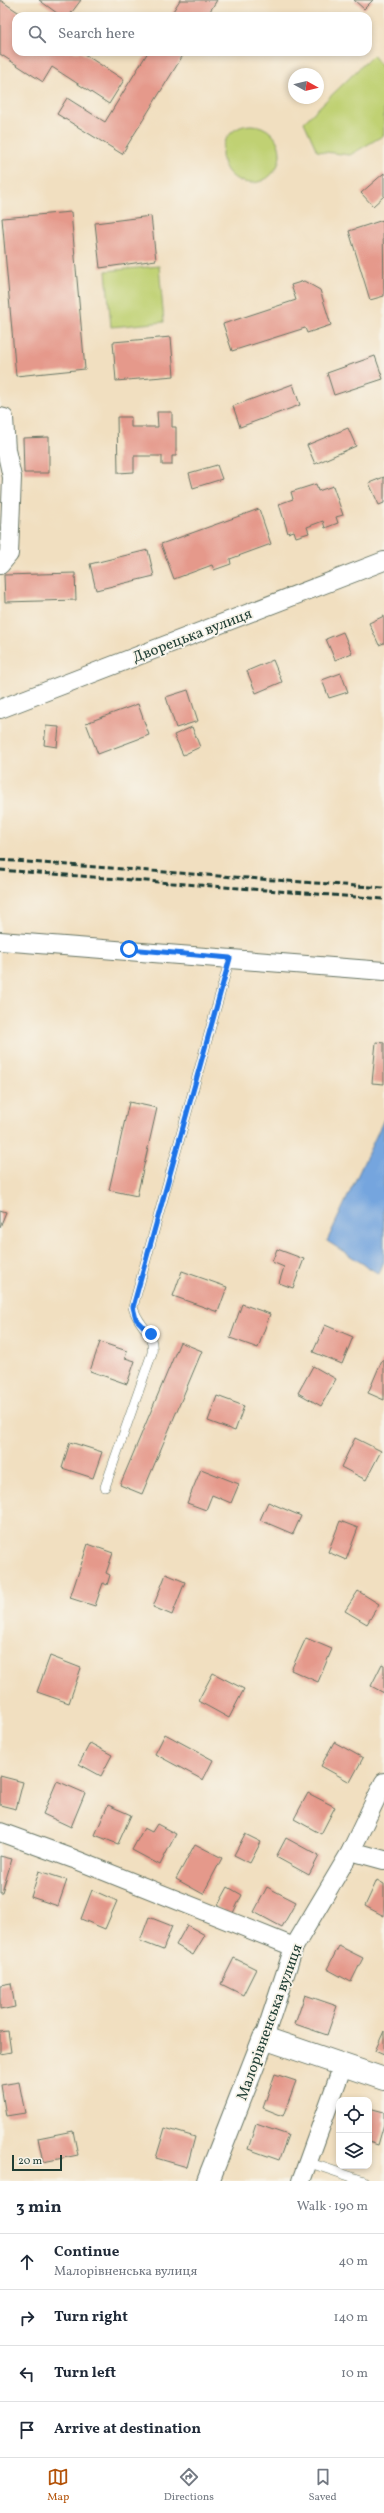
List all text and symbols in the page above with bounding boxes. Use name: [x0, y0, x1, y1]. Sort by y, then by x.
search box: [12, 12, 372, 56]
icon: search: [26, 23, 48, 45]
text: Search here: [58, 24, 135, 45]
north arrow: [288, 68, 324, 104]
street label: Дворецька вулиця: [130, 604, 255, 669]
route start: [120, 940, 138, 958]
route end: [142, 1325, 160, 1343]
street label: Малорівненська вулиця: [232, 1941, 309, 2104]
map controls: [336, 2097, 372, 2169]
button: locate: [336, 2097, 372, 2133]
button: layers: [336, 2133, 372, 2169]
scale bar: [12, 2153, 62, 2172]
text: 20 m: [18, 2154, 42, 2169]
text: 3 min: [16, 2196, 62, 2219]
text: Walk · 190 m: [297, 2198, 368, 2216]
text: Continue: [54, 2242, 119, 2263]
icon: ahead: [16, 2251, 38, 2273]
text: 40 m: [339, 2253, 368, 2271]
text: Малорівненська вулиця: [54, 2263, 197, 2281]
icon: right: [16, 2307, 38, 2329]
text: Turn right: [54, 2307, 128, 2328]
text: 140 m: [334, 2309, 368, 2327]
icon: left: [16, 2363, 38, 2385]
text: Turn left: [54, 2363, 116, 2384]
text: 10 m: [341, 2365, 368, 2383]
icon: arrive: [16, 2419, 38, 2441]
text: Arrive at destination: [54, 2419, 201, 2440]
tab: Map: [47, 2466, 69, 2505]
tab: Directions: [164, 2466, 214, 2505]
tab: Saved: [308, 2466, 337, 2505]

